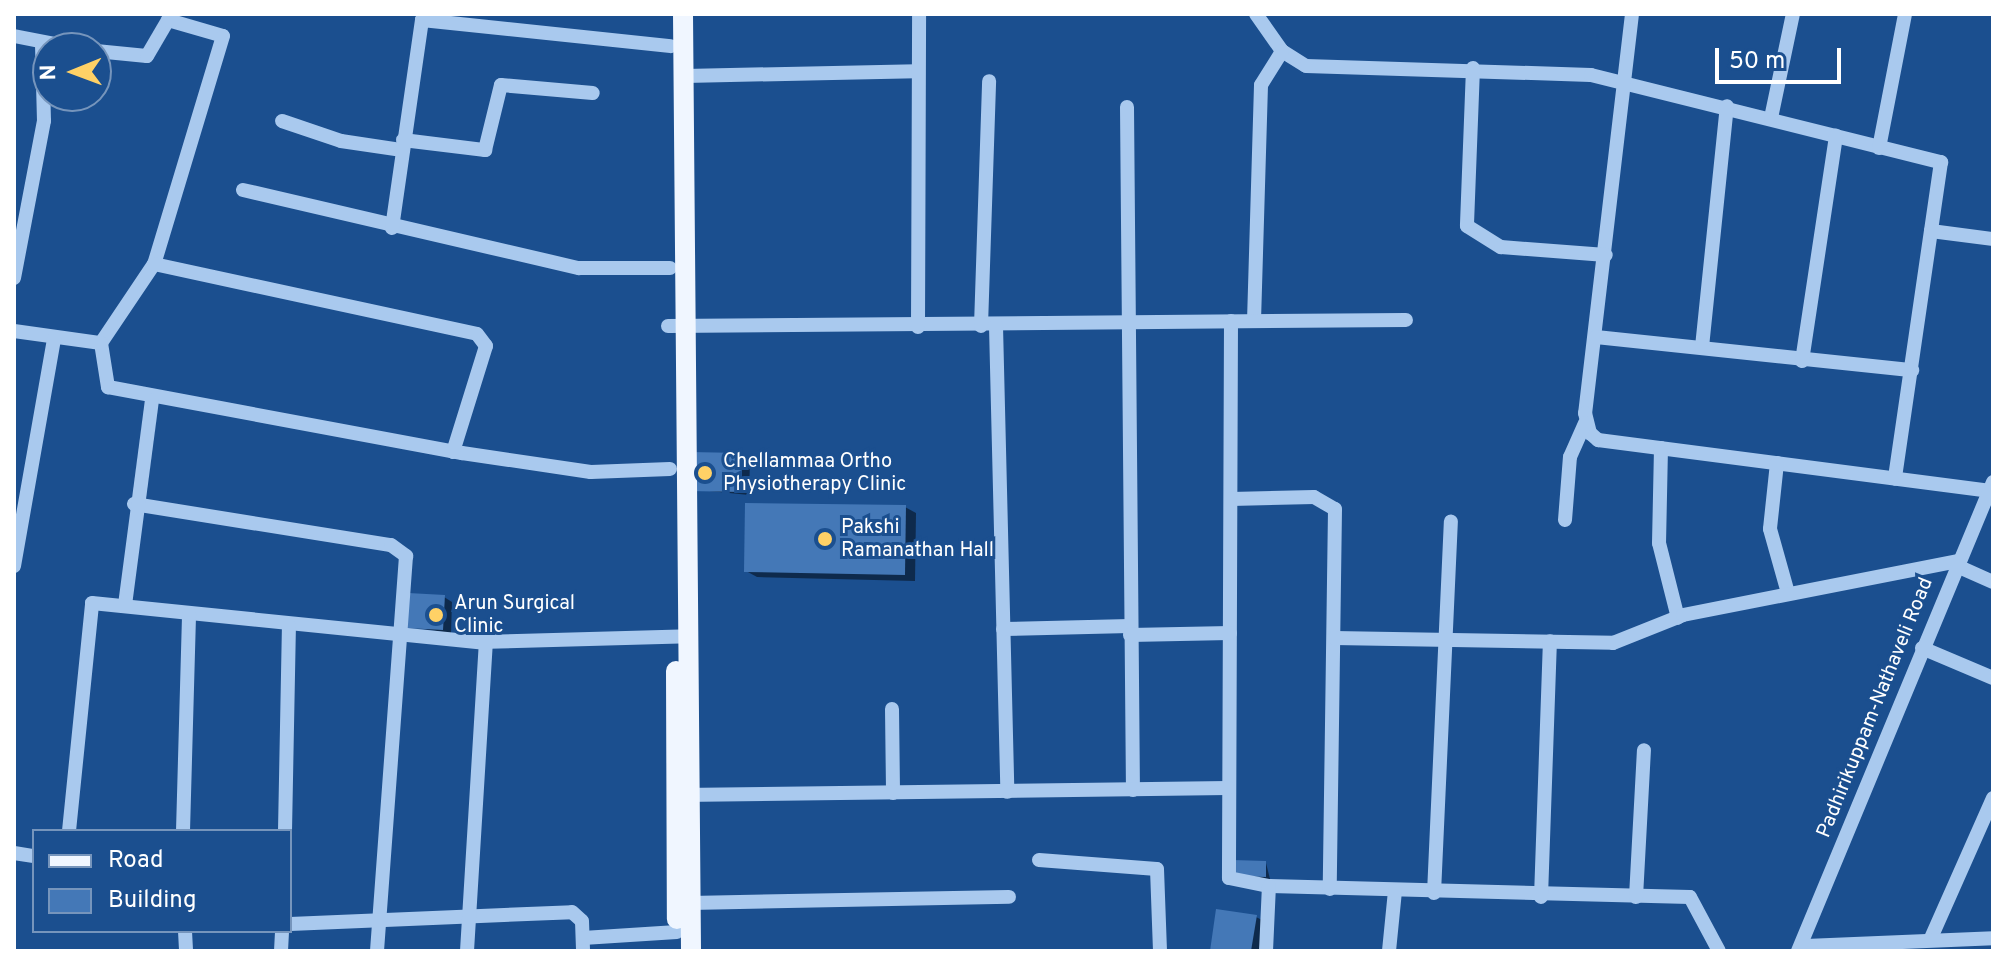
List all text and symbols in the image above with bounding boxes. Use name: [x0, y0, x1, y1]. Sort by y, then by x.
north arrow: [32, 32, 112, 112]
scale bar: [1719, 32, 1845, 82]
text: 50 m: [1729, 47, 1785, 77]
text: N: [36, 64, 63, 81]
place label: Chellammaa Ortho Physiotherapy Clinic: [723, 450, 906, 497]
marker: Chellammaa Ortho Physiotherapy Clinic: [694, 462, 716, 484]
place label: Pakshi Ramanathan Hall: [841, 516, 994, 563]
marker: Pakshi Ramanathan Hall: [816, 530, 834, 548]
street label: Padhirikuppam-Nathaveli Road: [1813, 574, 1939, 842]
place label: Arun Surgical Clinic: [454, 592, 575, 639]
marker: Arun Surgical Clinic: [425, 604, 447, 626]
legend: [32, 829, 292, 933]
text: Road: [108, 846, 164, 876]
text: Building: [108, 886, 197, 916]

